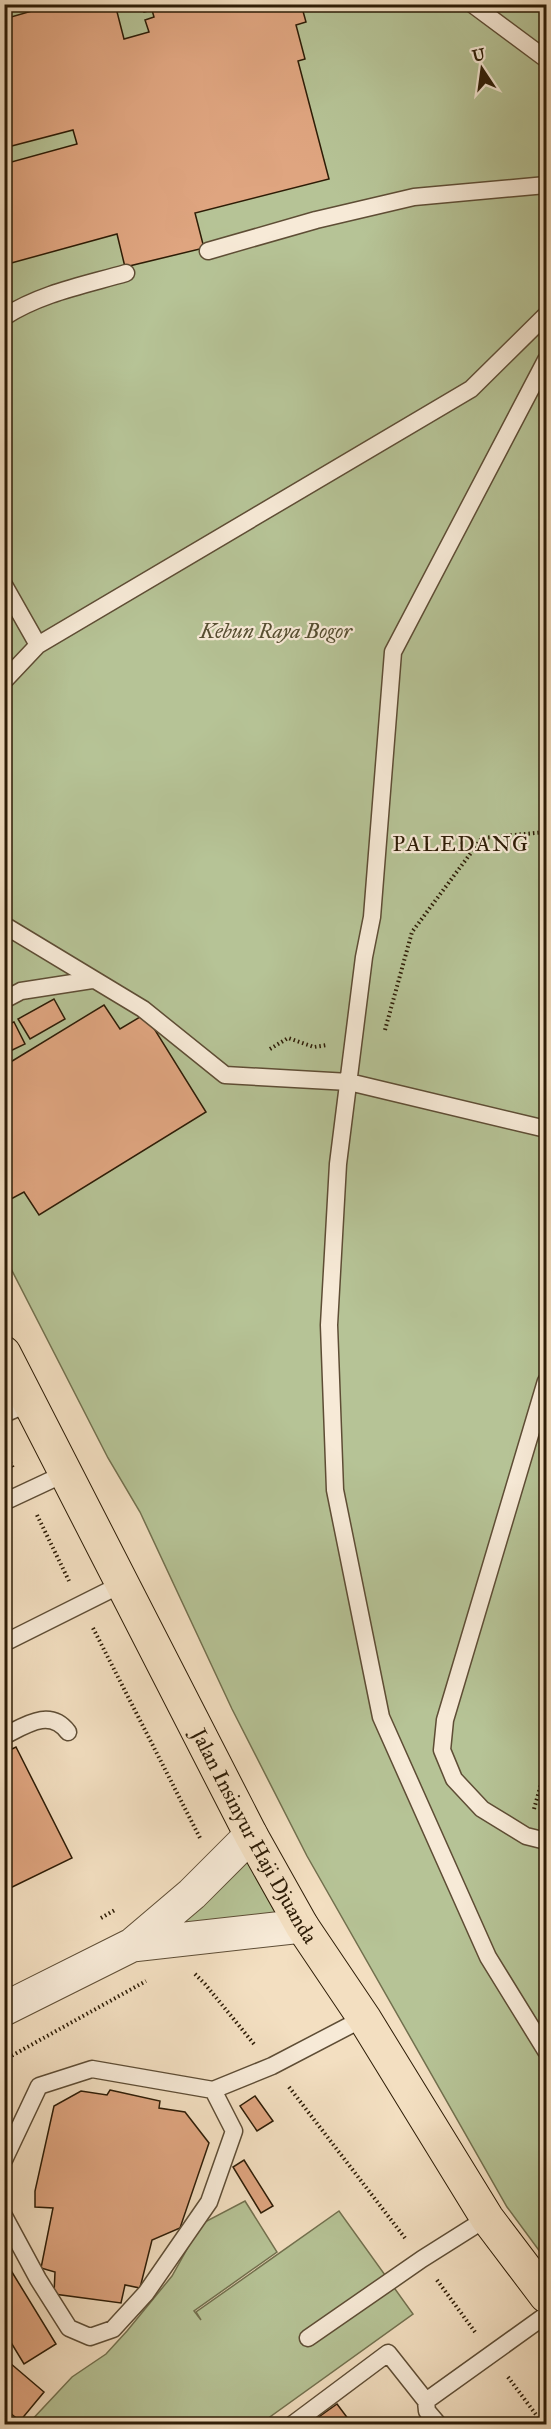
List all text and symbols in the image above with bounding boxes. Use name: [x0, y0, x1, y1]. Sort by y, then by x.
north arrow: [452, 39, 512, 99]
text: U: [470, 44, 487, 66]
park label: Kebun Raya Bogor: [199, 618, 353, 644]
district label: PALEDANG: [392, 830, 530, 857]
street label: Jalan Insinyur Haji Djuanda: [185, 1722, 323, 1949]

